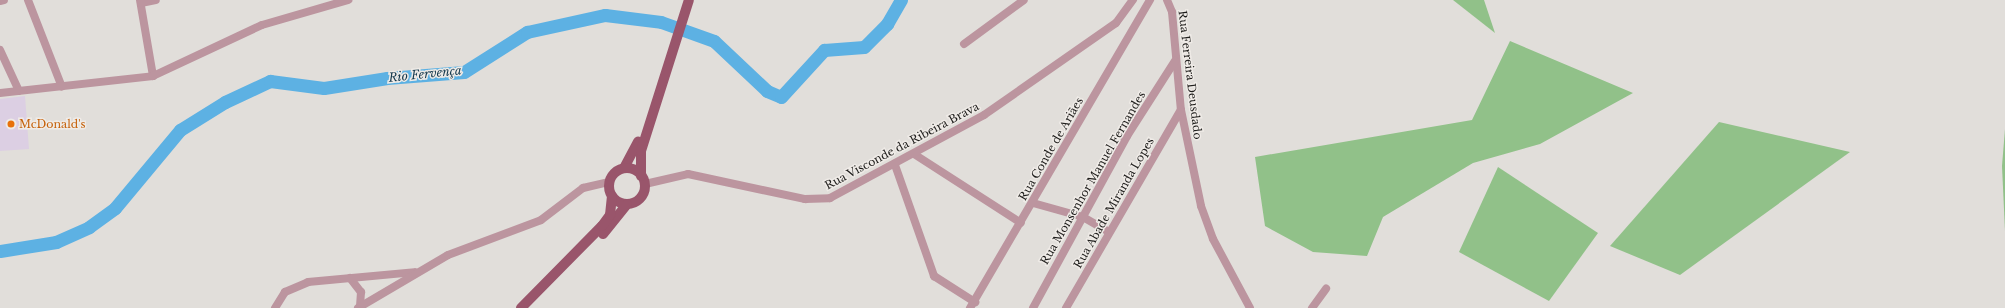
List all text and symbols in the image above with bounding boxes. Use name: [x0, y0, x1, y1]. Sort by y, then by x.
street label: Rua Ferreira Deusdado: [1176, 10, 1204, 140]
water label: Rio Fervença: [388, 63, 462, 85]
street label: Rua Monsenhor Manuel Fernandes: [1038, 89, 1148, 267]
street label: Rua Conde de Ariães: [1016, 95, 1086, 203]
street label: Rua Visconde da Ribeira Brava: [822, 100, 982, 192]
place label: McDonald's: [19, 117, 85, 131]
marker: McDonald's: [6, 119, 16, 129]
street label: Rua Abade Miranda Lopes: [1071, 135, 1157, 271]

